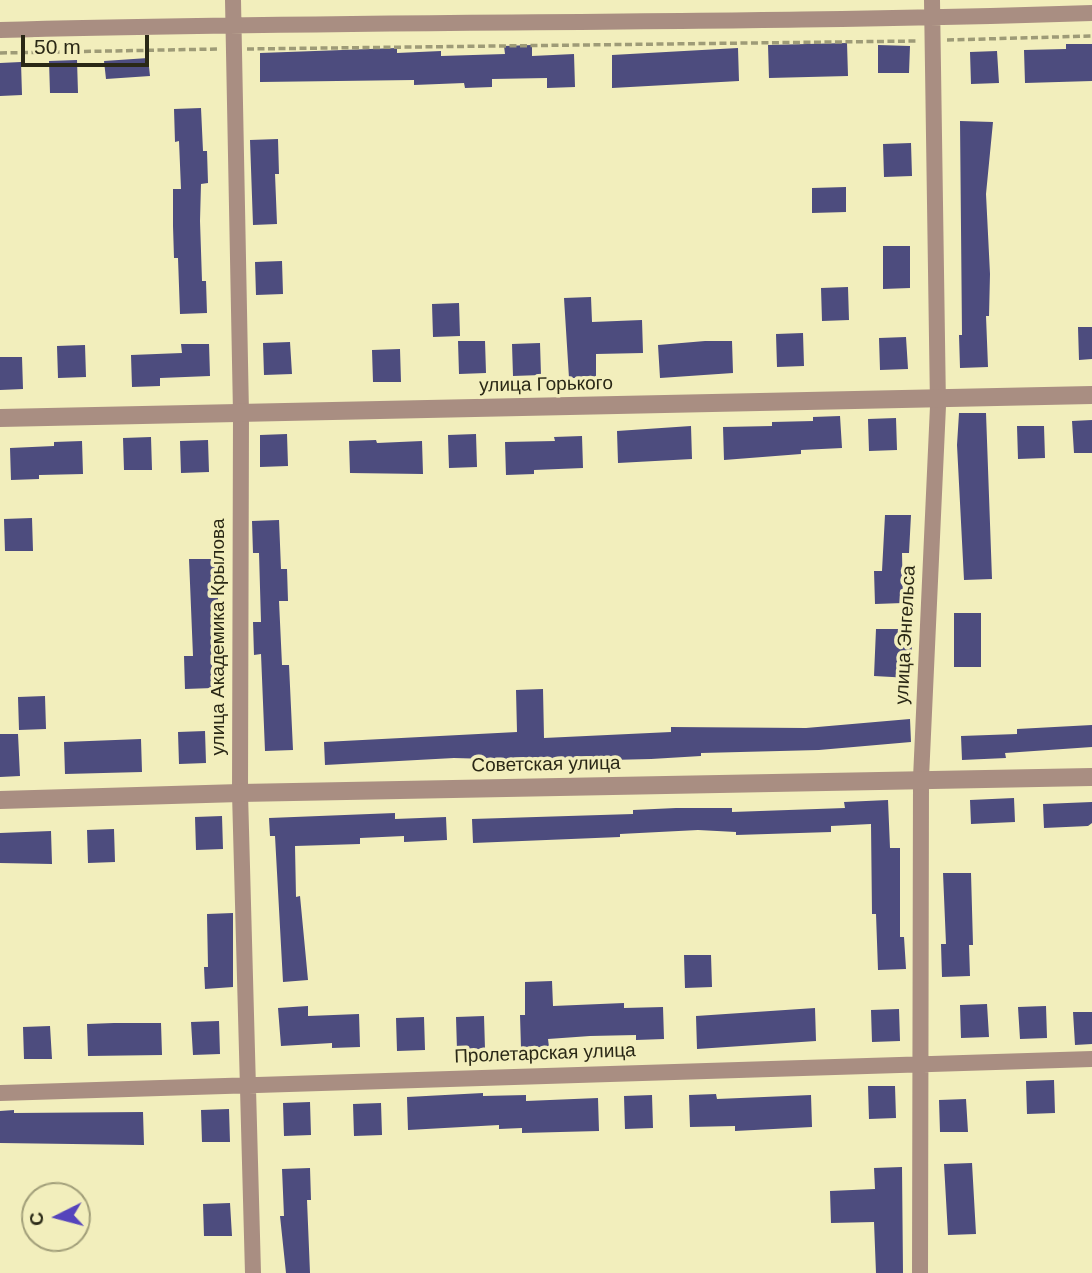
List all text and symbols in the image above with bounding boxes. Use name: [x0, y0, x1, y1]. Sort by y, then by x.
scale bar: [24, 21, 152, 65]
text: 50 m: [34, 35, 81, 58]
street label: улица Горького: [479, 372, 613, 398]
street label: улица Академика Крылова: [208, 519, 230, 755]
street label: улица Энгельса: [891, 565, 921, 705]
street label: Советская улица: [471, 752, 621, 778]
street label: Пролетарская улица: [454, 1039, 636, 1069]
north arrow: [21, 1182, 91, 1252]
text: С: [25, 1211, 48, 1227]

